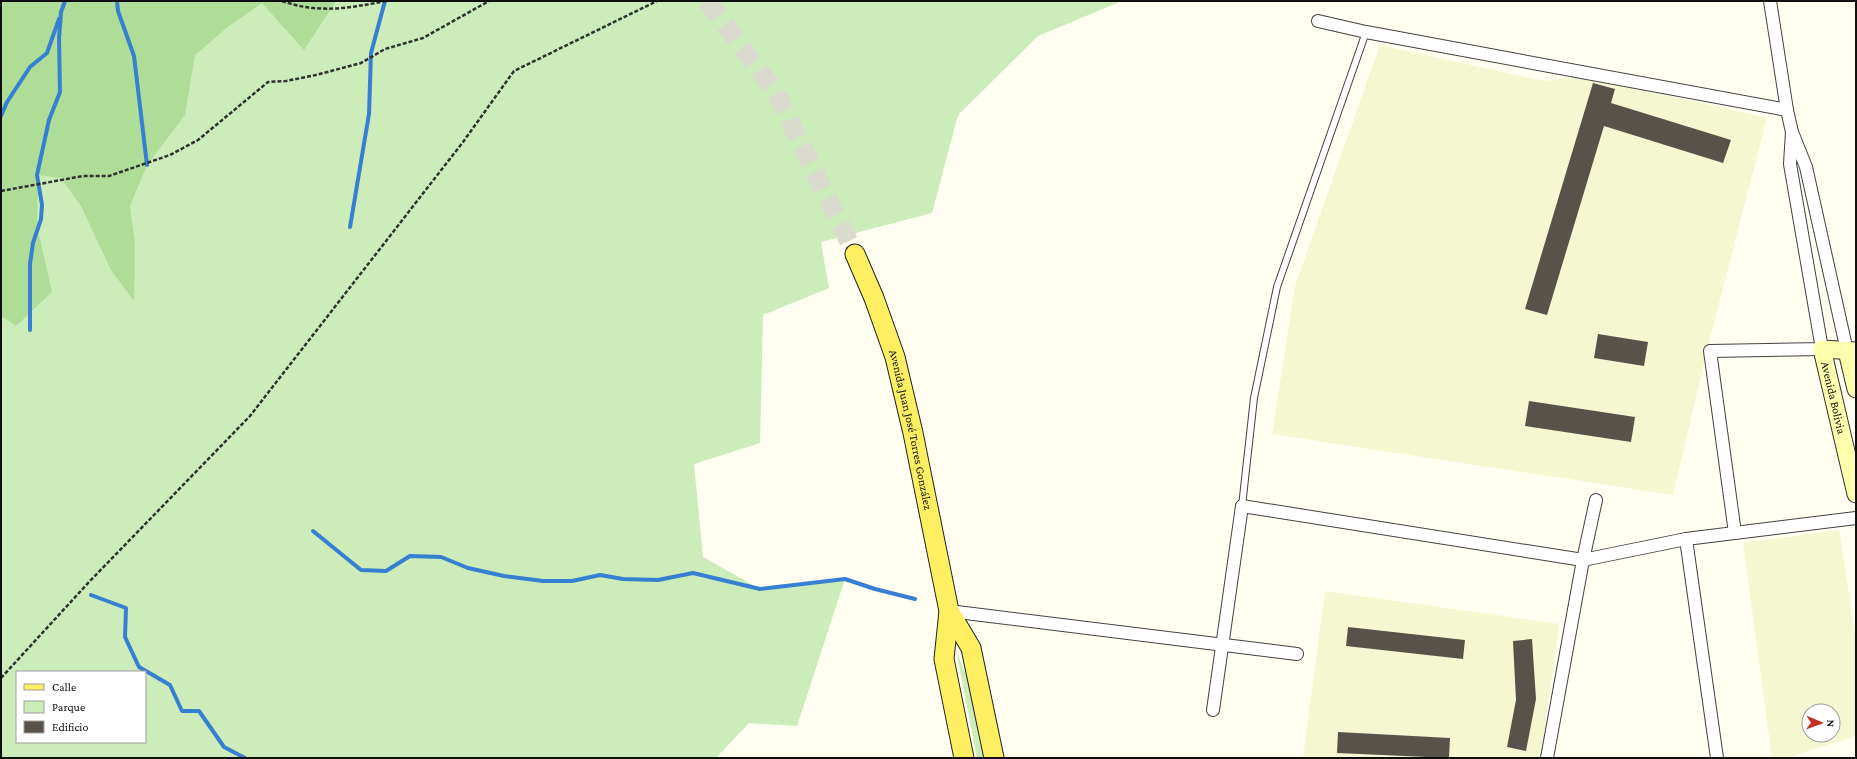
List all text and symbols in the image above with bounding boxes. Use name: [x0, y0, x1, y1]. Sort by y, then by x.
street label: Avenida Juan José Torres González: [886, 348, 935, 511]
street label: Avenida Bolivia: [1818, 360, 1849, 436]
legend: [16, 671, 146, 743]
text: Calle: [52, 680, 76, 694]
text: Parque: [52, 700, 85, 714]
north arrow: [1801, 703, 1841, 743]
text: N: [1825, 719, 1837, 728]
text: Edificio: [52, 720, 89, 734]

